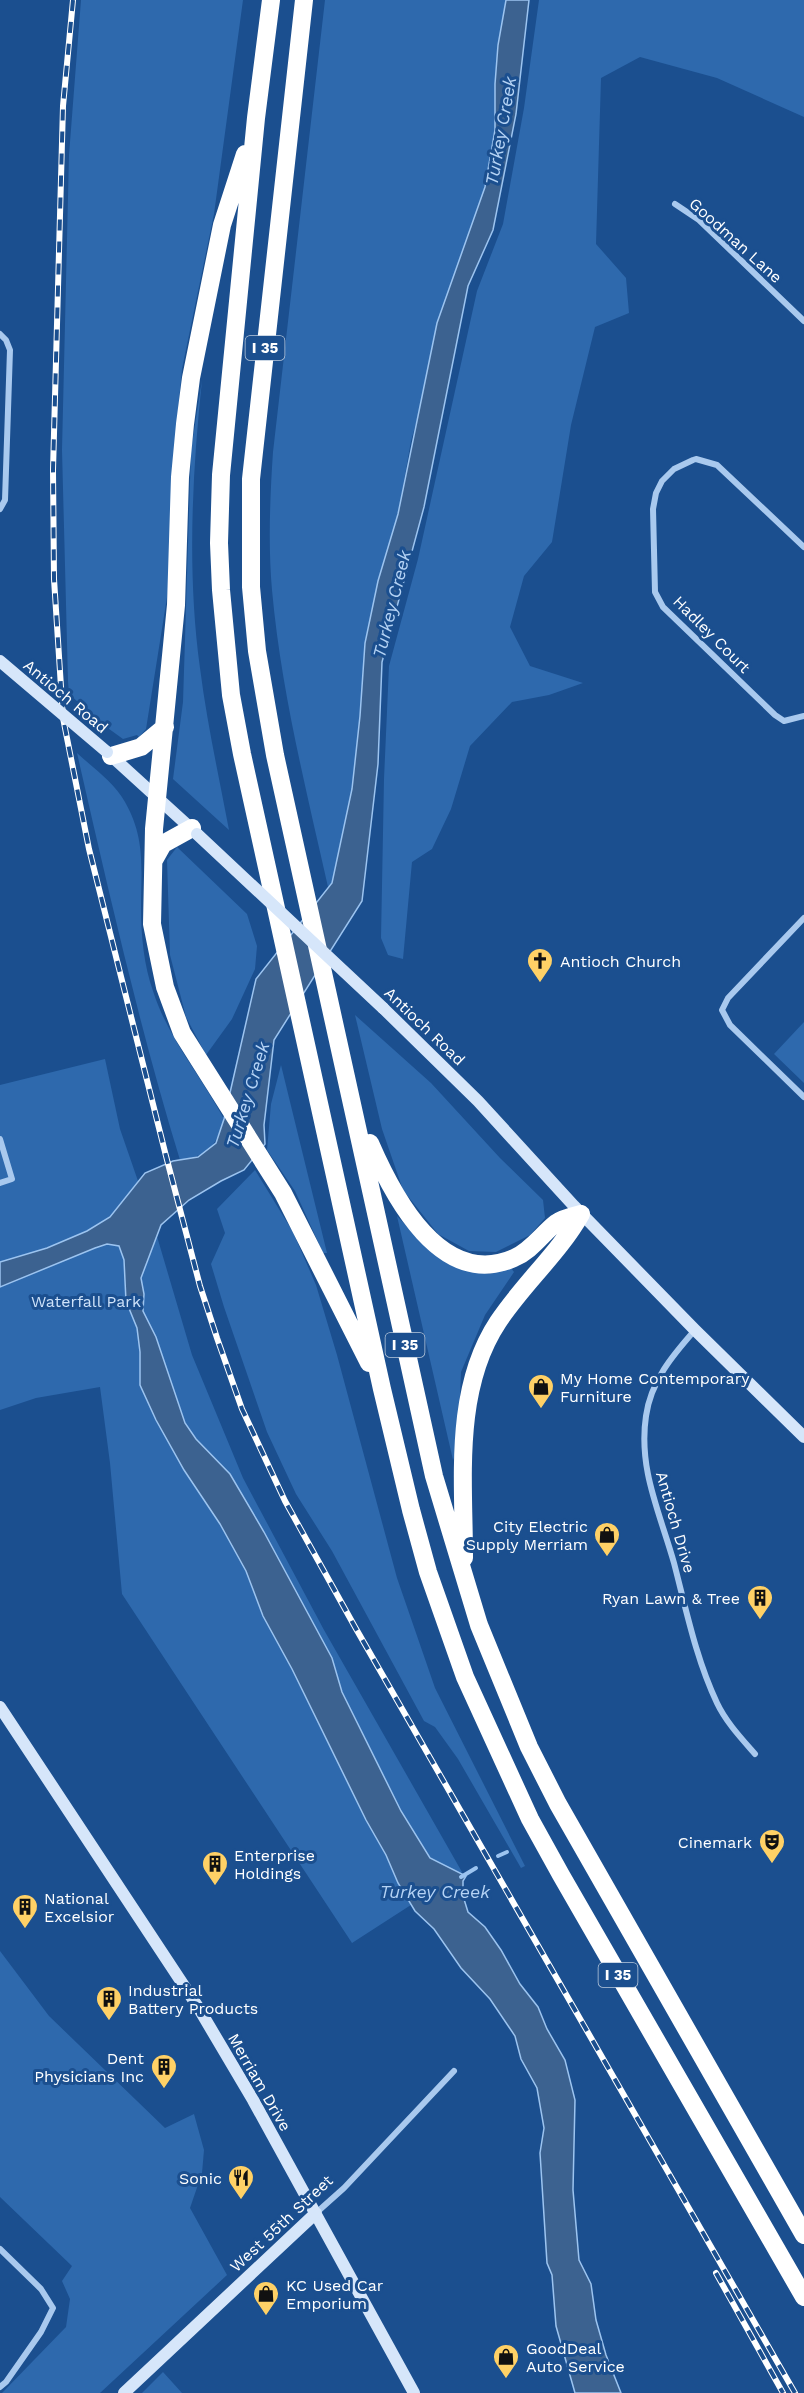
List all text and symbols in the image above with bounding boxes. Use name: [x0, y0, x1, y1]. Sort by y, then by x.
water label: Turkey Creek: [481, 74, 521, 187]
street label: Goodman Lane: [685, 194, 786, 287]
road number: I 35: [246, 336, 284, 360]
water label: Turkey Creek: [368, 547, 415, 660]
street label: Hadley Court: [669, 592, 754, 677]
street label: Antioch Road: [20, 656, 112, 737]
church icon: Antioch Church: [525, 946, 555, 984]
place label: Antioch Church: [560, 952, 681, 971]
street label: Antioch Road: [381, 983, 469, 1069]
water label: Turkey Creek: [221, 1038, 274, 1151]
park label: Waterfall Park: [31, 1292, 141, 1311]
road number: I 35: [386, 1333, 424, 1357]
place label: My Home Contemporary Furniture: [560, 1369, 750, 1406]
shop icon: My Home Contemporary Furniture: [526, 1372, 556, 1410]
street label: Antioch Drive: [652, 1469, 699, 1575]
place label: City Electric Supply Merriam: [466, 1517, 588, 1554]
shop icon: City Electric Supply Merriam: [592, 1520, 622, 1558]
building icon: Ryan Lawn & Tree: [745, 1583, 775, 1621]
place label: Ryan Lawn & Tree: [602, 1589, 740, 1608]
theatre icon: Cinemark: [757, 1827, 787, 1865]
place label: Cinemark: [678, 1833, 752, 1852]
place label: Enterprise Holdings: [234, 1846, 315, 1883]
building icon: Enterprise Holdings: [200, 1849, 230, 1887]
water label: Turkey Creek: [380, 1881, 491, 1902]
place label: National Excelsior: [44, 1889, 115, 1926]
building icon: National Excelsior: [10, 1892, 40, 1930]
road number: I 35: [598, 1963, 638, 1987]
place label: Industrial Battery Products: [128, 1981, 258, 2018]
building icon: Industrial Battery Products: [94, 1984, 124, 2022]
street label: Merriam Drive: [224, 2030, 295, 2134]
place label: Dent Physicians Inc: [34, 2049, 144, 2086]
building icon: Dent Physicians Inc: [149, 2052, 179, 2090]
restaurant icon: Sonic: [226, 2163, 256, 2201]
place label: Sonic: [179, 2169, 222, 2188]
street label: West 55th Street: [226, 2171, 337, 2276]
place label: KC Used Car Emporium: [286, 2276, 384, 2313]
shop icon: KC Used Car Emporium: [251, 2279, 281, 2317]
place label: GoodDeal Auto Service: [526, 2339, 625, 2376]
shop icon: GoodDeal Auto Service: [491, 2342, 521, 2380]

